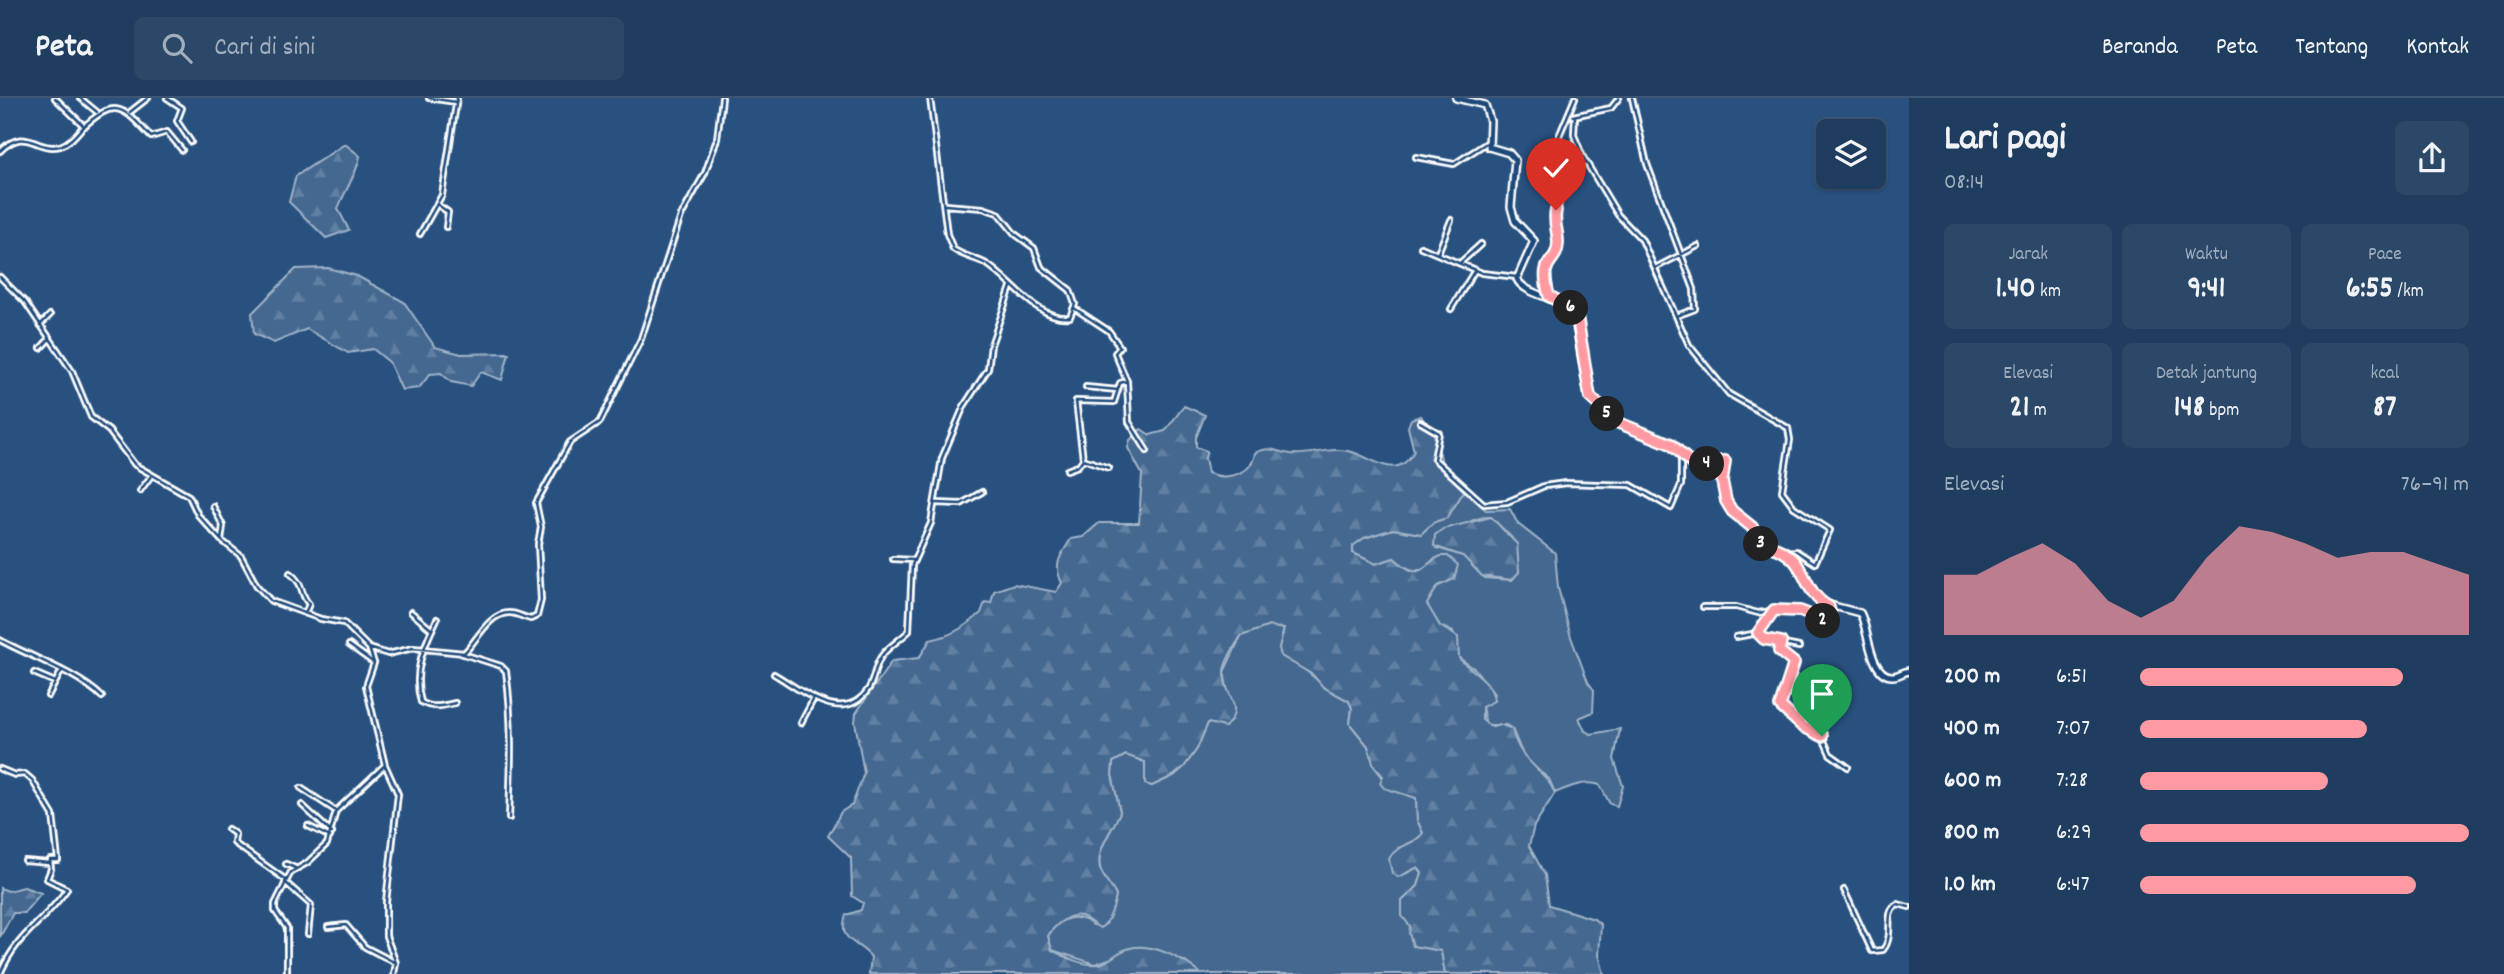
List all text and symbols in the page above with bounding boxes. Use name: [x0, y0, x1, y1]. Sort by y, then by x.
search box: [134, 17, 624, 80]
text: Peta: [35, 25, 92, 72]
icon: search: [158, 29, 196, 67]
text: Cari di sini: [214, 30, 315, 67]
text: Beranda: [2102, 31, 2178, 65]
text: Peta: [2216, 31, 2257, 65]
text: Tentang: [2295, 31, 2368, 65]
text: Kontak: [2406, 31, 2469, 65]
text: Lari pagi: [1944, 113, 2066, 168]
map controls: [1816, 119, 1886, 189]
button: layers: [1816, 119, 1886, 189]
button: share: [2395, 121, 2469, 195]
pin: [1526, 138, 1586, 210]
icon: check: [1537, 149, 1575, 187]
text: 08:14: [1944, 167, 1984, 200]
text: Jarak: [2008, 242, 2048, 269]
text: Waktu: [2185, 242, 2228, 269]
text: Pace: [2368, 242, 2402, 269]
text: 1.40: [1995, 269, 2036, 312]
text: 9:41: [2188, 269, 2225, 312]
text: 6:55: [2346, 269, 2393, 312]
text: km: [2036, 279, 2061, 306]
text: /km: [2393, 279, 2424, 306]
pin: 6: [1554, 290, 1588, 326]
text: 6: [1566, 294, 1575, 321]
text: Elevasi: [2003, 361, 2053, 388]
text: Detak jantung: [2156, 361, 2257, 388]
text: kcal: [2370, 361, 2399, 388]
text: 21: [2010, 388, 2029, 431]
text: 148: [2174, 388, 2205, 431]
text: 87: [2373, 388, 2397, 431]
pin: 5: [1590, 396, 1624, 432]
text: m: [2029, 398, 2047, 425]
text: bpm: [2205, 398, 2239, 425]
text: 5: [1602, 400, 1611, 427]
pin: 4: [1690, 446, 1724, 482]
text: 4: [1703, 450, 1710, 477]
text: Elevasi: [1944, 469, 2004, 502]
text: 76–91 m: [2401, 469, 2469, 502]
pin: 3: [1744, 526, 1778, 562]
text: 3: [1756, 530, 1765, 557]
pin: 2: [1806, 603, 1840, 638]
text: 2: [1818, 607, 1827, 634]
text: 200 m: [1944, 661, 2000, 694]
text: 6:51: [2056, 661, 2087, 694]
pin: [1792, 664, 1852, 736]
icon: arrive: [1803, 675, 1841, 713]
text: 400 m: [1944, 713, 2000, 746]
text: 7:07: [2056, 713, 2090, 746]
text: 600 m: [1944, 765, 2001, 798]
text: 7:28: [2056, 765, 2088, 798]
text: 800 m: [1944, 817, 1999, 850]
text: 6:29: [2056, 817, 2092, 850]
text: 1.0 km: [1944, 869, 1996, 902]
text: 6:47: [2056, 869, 2089, 902]

